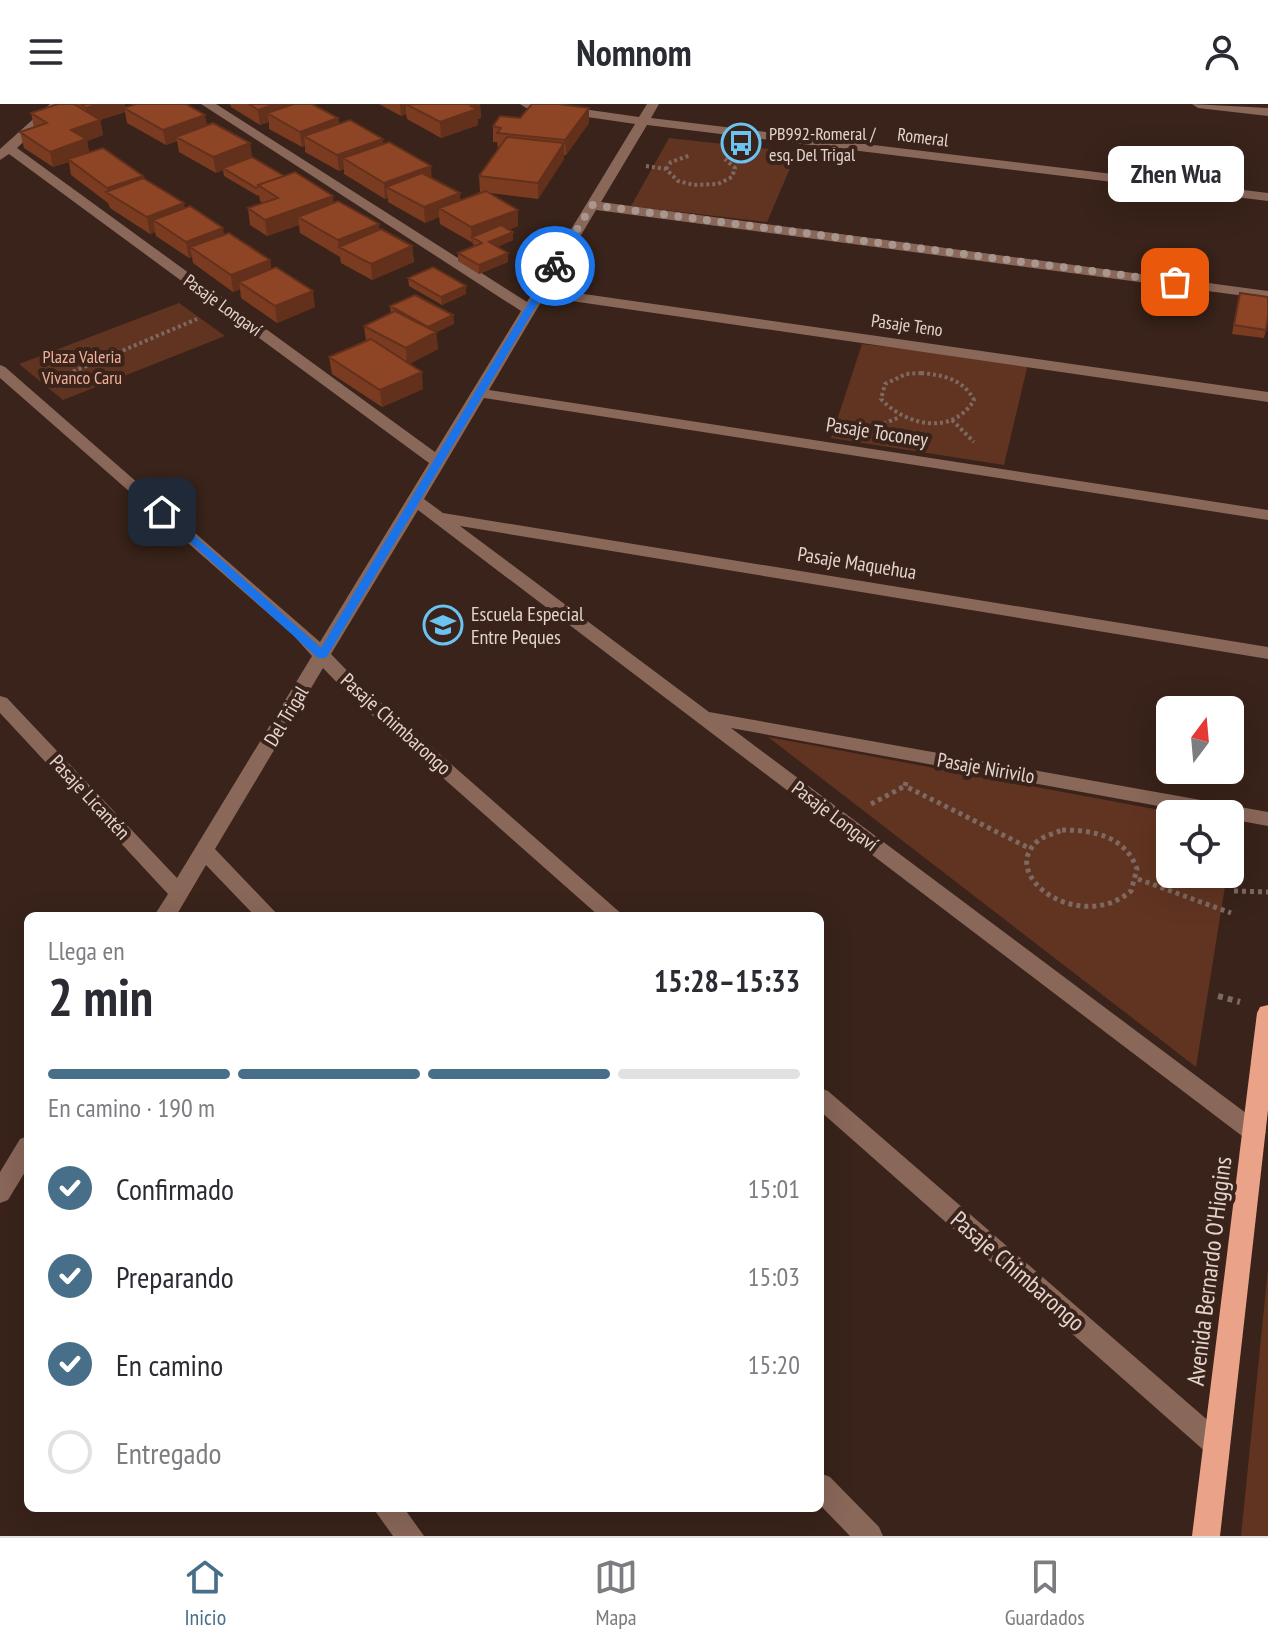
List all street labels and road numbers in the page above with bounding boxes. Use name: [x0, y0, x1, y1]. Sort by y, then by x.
street label: Romeral: [896, 122, 951, 152]
street label: Pasaje Longaví: [179, 269, 267, 341]
street label: Pasaje Teno: [870, 309, 945, 341]
street label: Pasaje Toconey: [824, 411, 930, 453]
street label: Pasaje Maquehua: [796, 541, 918, 585]
street label: Pasaje Chimbarongo: [335, 667, 457, 781]
street label: Del Trigal: [258, 681, 314, 751]
street label: Pasaje Nirivilo: [935, 747, 1037, 789]
street label: Pasaje Licantén: [44, 749, 136, 845]
street label: Pasaje Longaví: [787, 775, 884, 857]
street label: Avenida Bernardo O'Higgins: [1180, 1155, 1238, 1387]
street label: Pasaje Chimbarongo: [944, 1204, 1092, 1338]

